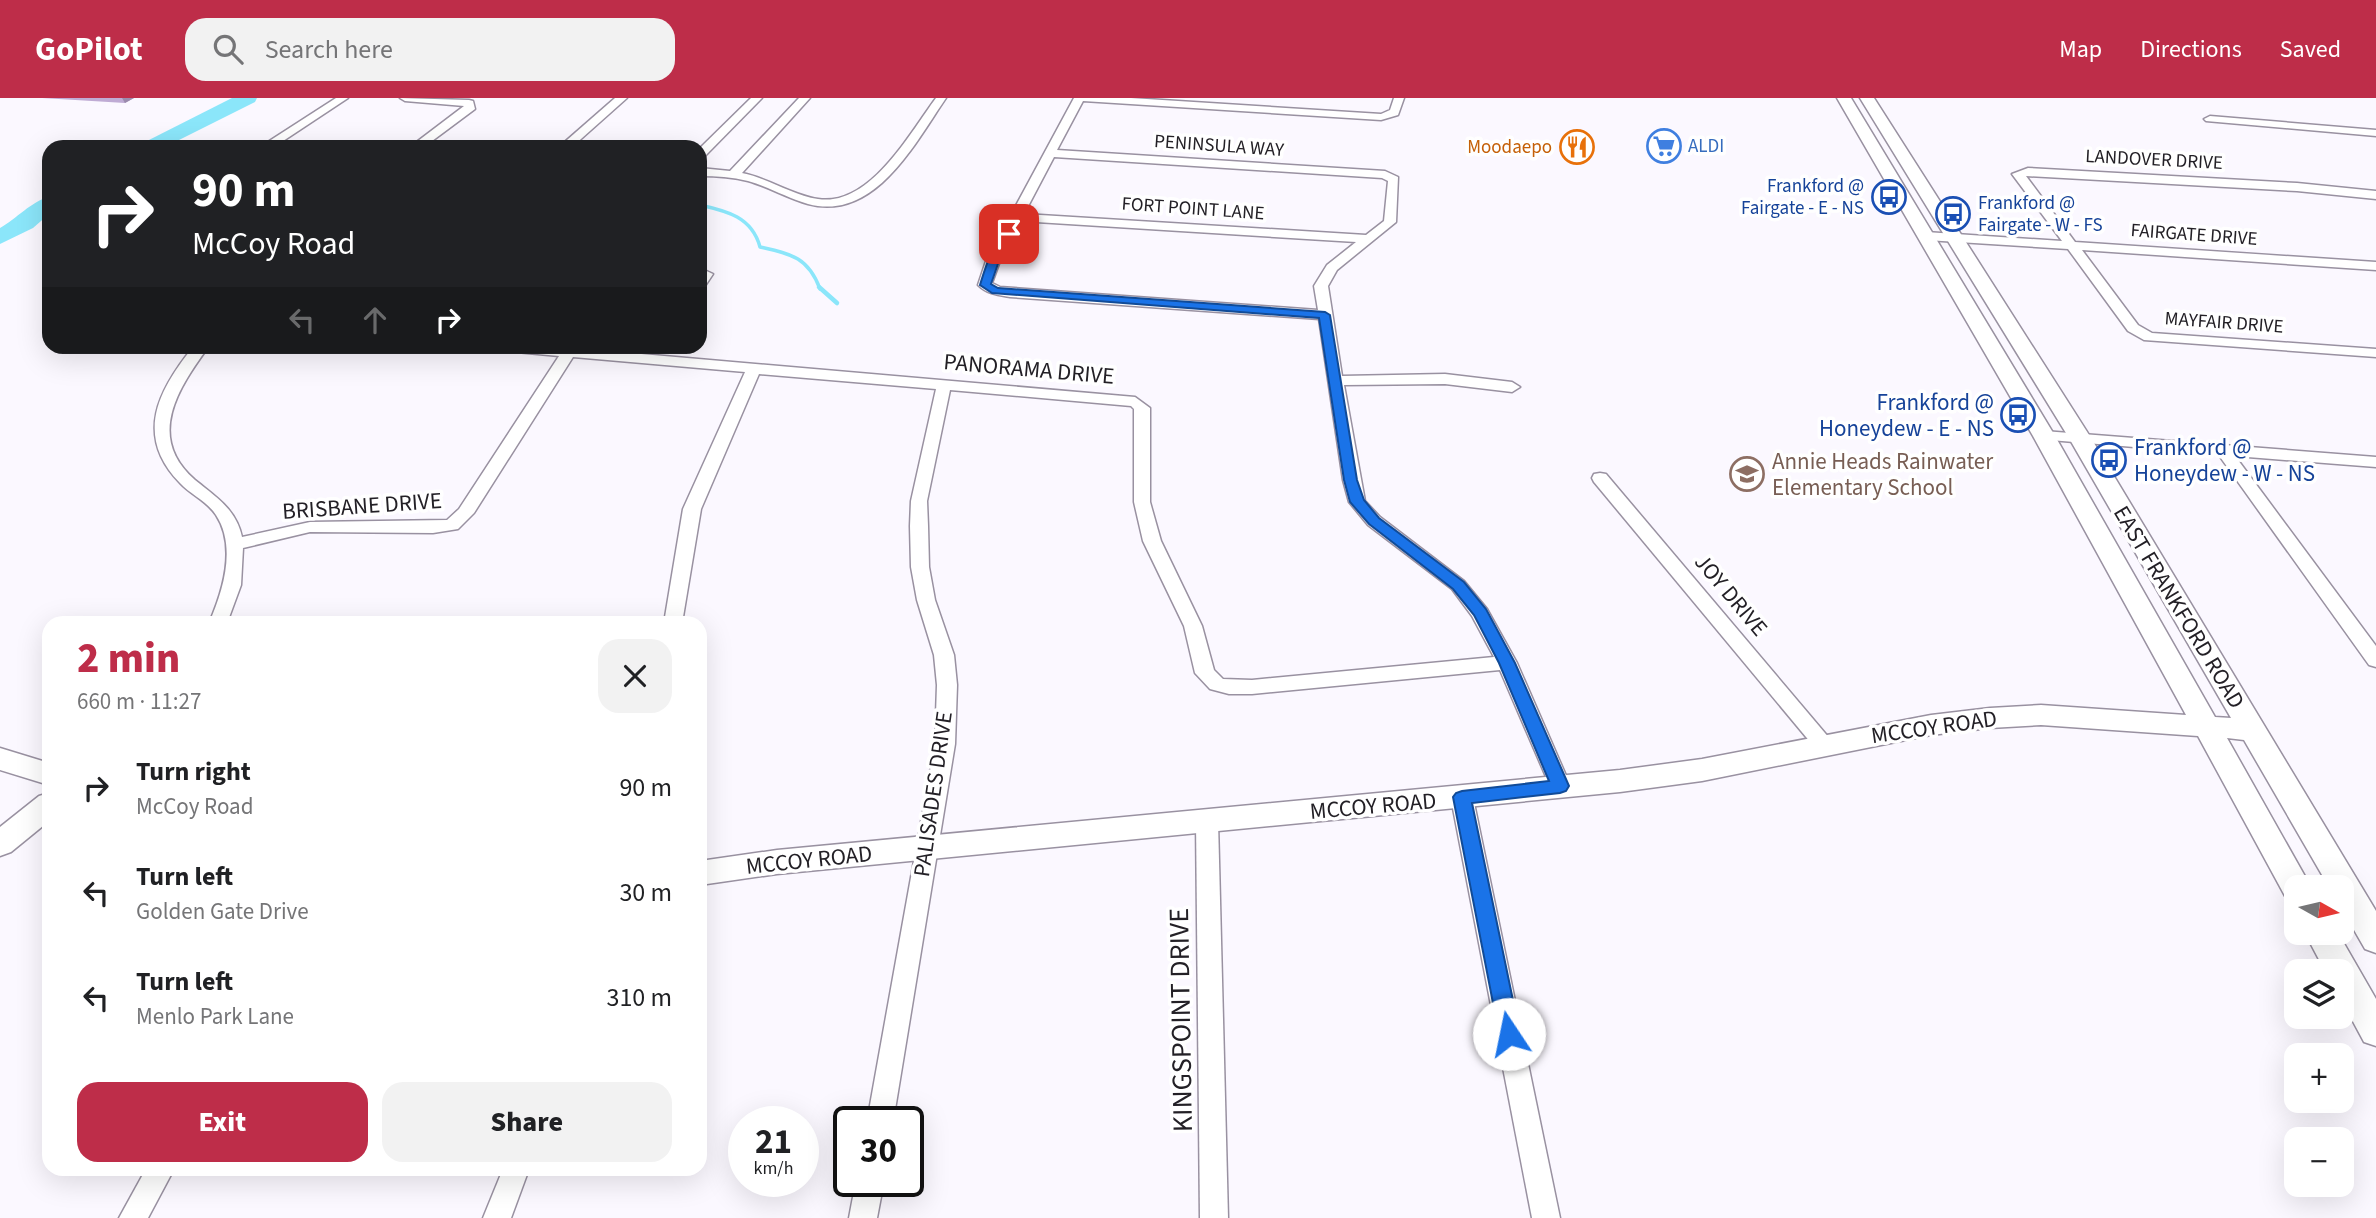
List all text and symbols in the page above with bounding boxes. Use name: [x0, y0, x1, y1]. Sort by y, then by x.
search box: [185, 18, 675, 81]
text: GoPilot: [35, 26, 143, 73]
icon: search: [209, 30, 247, 68]
text: Search here: [265, 31, 393, 68]
text: Map: [2059, 32, 2102, 67]
text: Directions: [2140, 32, 2242, 67]
text: Saved: [2280, 32, 2341, 67]
supermarket icon: ALDI: [1645, 127, 1683, 165]
street label: PENINSULA WAY: [1153, 128, 1286, 164]
restaurant icon: Moodaepo: [1558, 128, 1596, 166]
place label: ALDI: [1688, 133, 1724, 160]
place label: Moodaepo: [1467, 134, 1552, 161]
street label: LANDOVER DRIVE: [2085, 143, 2223, 177]
text: 90 m: [192, 156, 296, 226]
icon: right: [77, 168, 168, 259]
place label: Frankford @ Fairgate - E - NS: [1741, 173, 1864, 222]
bus stop icon: Frankford @ Fairgate - E - NS: [1870, 178, 1908, 216]
place label: Frankford @ Fairgate - W - FS: [1978, 190, 2103, 239]
street label: FORT POINT LANE: [1121, 191, 1265, 227]
bus stop icon: Frankford @ Fairgate - W - FS: [1934, 195, 1972, 233]
pin: [979, 204, 1039, 264]
icon: arrive: [990, 215, 1028, 253]
street label: FAIRGATE DRIVE: [2130, 217, 2258, 253]
text: McCoy Road: [192, 221, 355, 267]
icon: left: [283, 301, 321, 339]
icon: ahead: [356, 301, 394, 339]
icon: right: [429, 301, 467, 339]
street label: MAYFAIR DRIVE: [2164, 305, 2284, 341]
street label: PANORAMA DRIVE: [942, 345, 1116, 393]
place label: Frankford @ Honeydew - E - NS: [1819, 386, 1994, 445]
bus stop icon: Frankford @ Honeydew - E - NS: [1999, 396, 2037, 434]
place label: Frankford @ Honeydew - W - NS: [2134, 431, 2315, 490]
bus stop icon: Frankford @ Honeydew - W - NS: [2090, 441, 2128, 479]
place label: Annie Heads Rainwater Elementary School: [1772, 445, 1994, 504]
school or university icon: Annie Heads Rainwater Elementary School: [1728, 455, 1766, 493]
street label: BRISBANE DRIVE: [281, 484, 443, 528]
street label: EAST FRANKFORD ROAD: [2105, 499, 2253, 715]
street label: JOY DRIVE: [1687, 547, 1775, 643]
text: 2 min: [77, 629, 180, 689]
button: close: [598, 639, 672, 713]
text: 660 m · 11:27: [77, 685, 201, 718]
street label: MCCOY ROAD: [1869, 702, 1999, 752]
street label: PALISADES DRIVE: [905, 709, 961, 879]
text: Turn right: [136, 753, 251, 790]
icon: right: [77, 769, 115, 807]
text: 90 m: [619, 769, 672, 806]
street label: MCCOY ROAD: [1308, 784, 1438, 828]
text: McCoy Road: [136, 790, 253, 823]
street label: MCCOY ROAD: [744, 837, 874, 883]
text: Turn left: [136, 858, 233, 895]
icon: left: [77, 874, 115, 912]
text: 30 m: [619, 874, 672, 911]
north arrow: [2284, 875, 2354, 945]
map controls: [2284, 875, 2354, 1197]
text: Golden Gate Drive: [136, 895, 309, 928]
street label: KINGSPOINT DRIVE: [1159, 908, 1203, 1132]
button: layers: [2284, 959, 2354, 1029]
text: Turn left: [136, 963, 233, 1000]
icon: left: [77, 979, 115, 1017]
text: 310 m: [606, 979, 672, 1016]
position arrow: [1472, 997, 1546, 1071]
text: Menlo Park Lane: [136, 1000, 294, 1033]
button: +: [2284, 1043, 2354, 1113]
button: Exit: [77, 1082, 368, 1162]
button: Share: [382, 1082, 672, 1162]
speed limit sign: 30: [833, 1106, 924, 1197]
text: 21: [755, 1117, 792, 1167]
button: −: [2284, 1127, 2354, 1197]
text: km/h: [754, 1156, 793, 1181]

